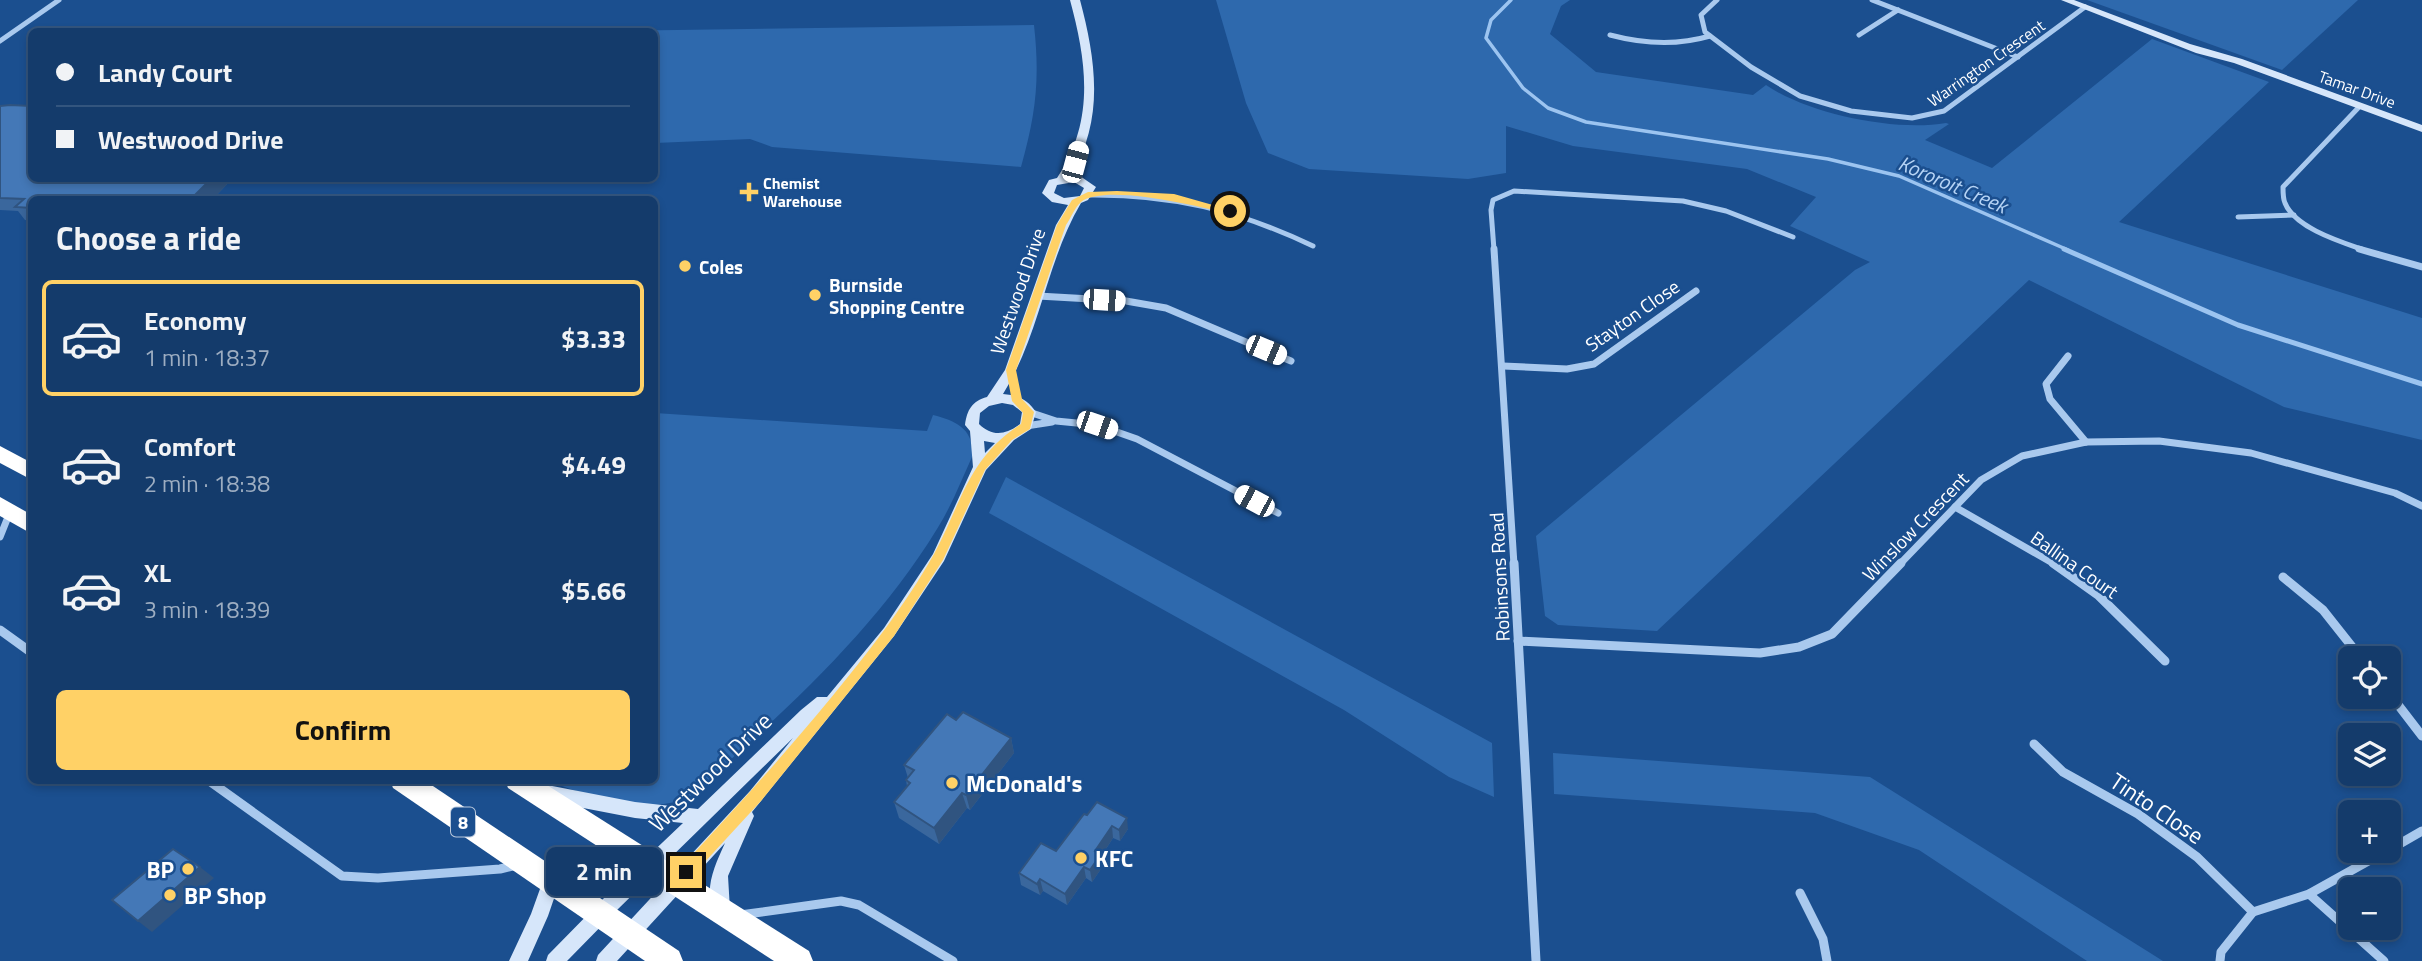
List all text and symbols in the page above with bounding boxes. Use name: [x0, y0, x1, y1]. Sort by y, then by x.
street label: Warrington Crescent: [1923, 13, 2050, 112]
text: Landy Court: [98, 53, 232, 92]
street label: Tamar Drive: [2315, 64, 2399, 114]
text: Westwood Drive: [98, 120, 283, 159]
car: [1060, 139, 1091, 185]
water label: Kororoit Creek: [1894, 147, 2015, 222]
place label: Chemist Warehouse: [763, 171, 842, 213]
marker: Chemist Warehouse: [741, 184, 757, 200]
route start: [1214, 195, 1246, 227]
text: Choose a ride: [56, 214, 241, 262]
street label: Westwood Drive: [982, 224, 1052, 358]
place label: Coles: [699, 252, 743, 281]
marker: Coles: [677, 258, 693, 274]
place label: Burnside Shopping Centre: [829, 270, 965, 321]
street label: Stayton Close: [1579, 272, 1685, 358]
marker: Burnside Shopping Centre: [807, 287, 823, 303]
car: [1083, 288, 1126, 312]
text: Economy: [144, 301, 246, 340]
icon: car: [60, 307, 123, 370]
text: $3.33: [561, 319, 626, 358]
car: [1243, 332, 1290, 368]
text: 1 min · 18:37: [144, 340, 270, 375]
car: [1074, 408, 1121, 442]
text: Comfort: [144, 427, 236, 466]
icon: car: [60, 433, 123, 496]
text: $4.49: [561, 445, 626, 484]
street label: Winslow Crescent: [1855, 464, 1975, 587]
text: 2 min · 18:38: [144, 466, 270, 501]
car: [1231, 482, 1278, 520]
street label: Robinsons Road: [1481, 512, 1517, 642]
street label: Ballina Court: [2025, 523, 2125, 605]
text: XL: [144, 553, 171, 592]
icon: car: [60, 559, 123, 622]
text: $5.66: [561, 571, 626, 610]
text: 3 min · 18:39: [144, 592, 270, 627]
map controls: [2338, 646, 2401, 940]
button: locate: [2338, 646, 2401, 709]
button: Confirm: [56, 690, 630, 770]
street label: Westwood Drive: [640, 704, 780, 840]
button: layers: [2338, 723, 2401, 786]
street label: Tinto Close: [2103, 764, 2211, 852]
place label: McDonald's: [966, 766, 1083, 801]
marker: McDonald's: [944, 775, 960, 791]
button: +: [2338, 800, 2401, 863]
road number: 8: [451, 808, 475, 836]
place label: KFC: [1095, 841, 1133, 876]
callout: 2 min: [546, 848, 662, 896]
marker: KFC: [1073, 850, 1089, 866]
place label: BP: [146, 852, 174, 887]
text: 2 min: [576, 854, 632, 889]
route end: [670, 856, 702, 888]
marker: BP: [180, 861, 196, 877]
button: −: [2338, 877, 2401, 940]
place label: BP Shop: [184, 878, 267, 913]
marker: BP Shop: [162, 887, 178, 903]

